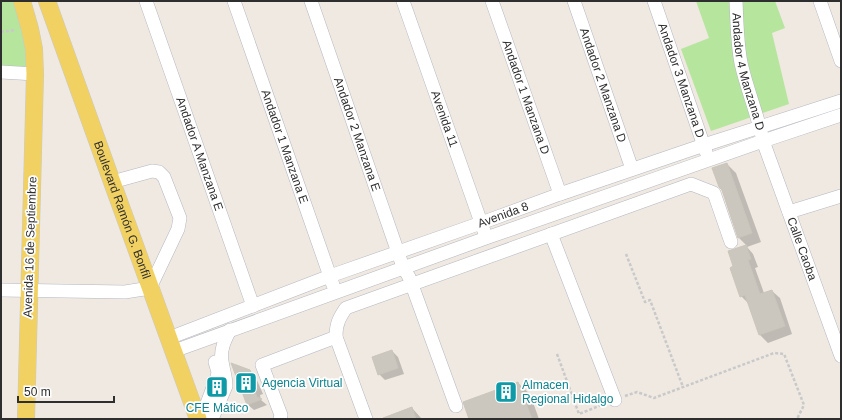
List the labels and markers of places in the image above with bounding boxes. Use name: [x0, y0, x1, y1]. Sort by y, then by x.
building icon: Agencia Virtual: [233, 370, 259, 396]
building icon: CFE Mático: [204, 374, 230, 400]
place label: Agencia Virtual: [262, 376, 343, 390]
place label: Almacen Regional Hidalgo: [522, 378, 614, 406]
building icon: Almacen Regional Hidalgo: [493, 379, 519, 405]
place label: CFE Mático: [186, 401, 249, 415]

